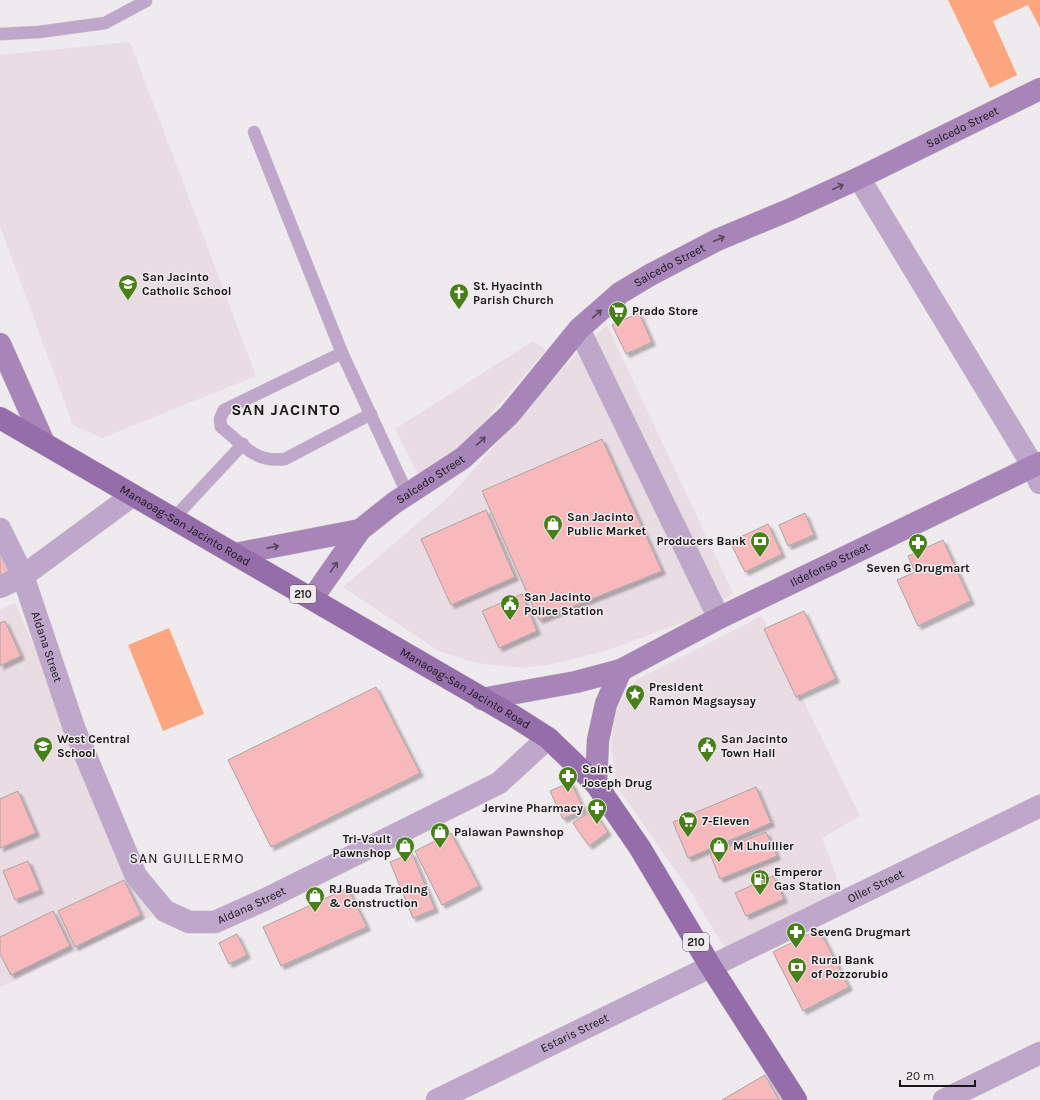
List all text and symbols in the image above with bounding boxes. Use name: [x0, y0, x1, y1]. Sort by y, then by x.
street label: Salcedo Street: [924, 103, 1001, 151]
one-way arrow: [832, 183, 844, 190]
one-way arrow: [712, 235, 724, 242]
street label: Salcedo Street: [631, 240, 708, 290]
place label: San Jacinto Catholic School: [142, 270, 231, 298]
school or university icon: San Jacinto Catholic School: [117, 273, 139, 301]
place label: St. Hyacinth Parish Church: [473, 279, 554, 307]
church icon: St. Hyacinth Parish Church: [448, 282, 470, 310]
supermarket icon: Prado Store: [607, 300, 629, 328]
place label: Prado Store: [632, 304, 698, 318]
one-way arrow: [591, 310, 601, 319]
district label: SAN JACINTO: [231, 400, 341, 419]
one-way arrow: [476, 436, 486, 446]
street label: Salcedo Street: [393, 451, 468, 507]
street label: Manaoag-San Jacinto Road: [117, 482, 253, 569]
place label: San Jacinto Public Market: [567, 510, 647, 538]
shop icon: San Jacinto Public Market: [542, 513, 564, 541]
bank icon: Producers Bank: [749, 530, 771, 558]
pharmacy icon: Seven G Drugmart: [907, 532, 929, 560]
place label: Producers Bank: [656, 534, 746, 548]
street label: Ildefonso Street: [788, 539, 872, 590]
one-way arrow: [266, 542, 279, 550]
place label: Seven G Drugmart: [866, 561, 970, 575]
one-way arrow: [330, 562, 338, 573]
road number: 210: [290, 585, 316, 603]
place label: San Jacinto Police Station: [524, 590, 603, 618]
public building icon: San Jacinto Police Station: [499, 593, 521, 621]
street label: Aldana Street: [28, 610, 65, 684]
street label: Manaoag-San Jacinto Road: [397, 645, 533, 732]
place label: President Ramon Magsaysay: [649, 680, 756, 708]
place icon: President Ramon Magsaysay: [624, 683, 646, 711]
place label: West Central School: [57, 732, 130, 760]
place label: San Jacinto Town Hall: [721, 732, 788, 760]
school or university icon: West Central School: [32, 735, 54, 763]
public building icon: San Jacinto Town Hall: [696, 735, 718, 763]
place label: Saint Joseph Drug: [582, 762, 652, 790]
pharmacy icon: Saint Joseph Drug: [557, 765, 579, 793]
pharmacy icon: Jervine Pharmacy: [586, 797, 608, 825]
place label: Jervine Pharmacy: [483, 801, 583, 815]
supermarket icon: 7-Eleven: [677, 810, 699, 838]
place label: 7-Eleven: [702, 814, 750, 828]
shop icon: Palawan Pawnshop: [429, 821, 451, 849]
place label: Palawan Pawnshop: [454, 825, 564, 839]
place label: Tri-Vault Pawnshop: [333, 832, 391, 860]
shop icon: Tri-Vault Pawnshop: [394, 835, 416, 863]
shop icon: M Lhuillier: [708, 835, 730, 863]
place label: M Lhuillier: [733, 839, 794, 853]
district label: SAN GUILLERMO: [130, 850, 244, 867]
place label: Emperor Gas Station: [774, 865, 841, 893]
street label: Oller Street: [845, 866, 906, 906]
fuel station icon: Emperor Gas Station: [749, 868, 771, 896]
place label: RJ Buada Trading & Construction: [329, 882, 428, 910]
street label: Aldana Street: [215, 883, 288, 927]
shop icon: RJ Buada Trading & Construction: [304, 885, 326, 913]
pharmacy icon: SevenG Drugmart: [785, 921, 807, 949]
place label: SevenG Drugmart: [810, 925, 911, 939]
road number: 210: [683, 933, 709, 951]
place label: Rural Bank of Pozzorubio: [811, 953, 888, 981]
bank icon: Rural Bank of Pozzorubio: [786, 956, 808, 984]
street label: Estaris Street: [538, 1010, 611, 1056]
scale bar: [900, 1062, 975, 1088]
text: 20 m: [906, 1069, 934, 1083]

